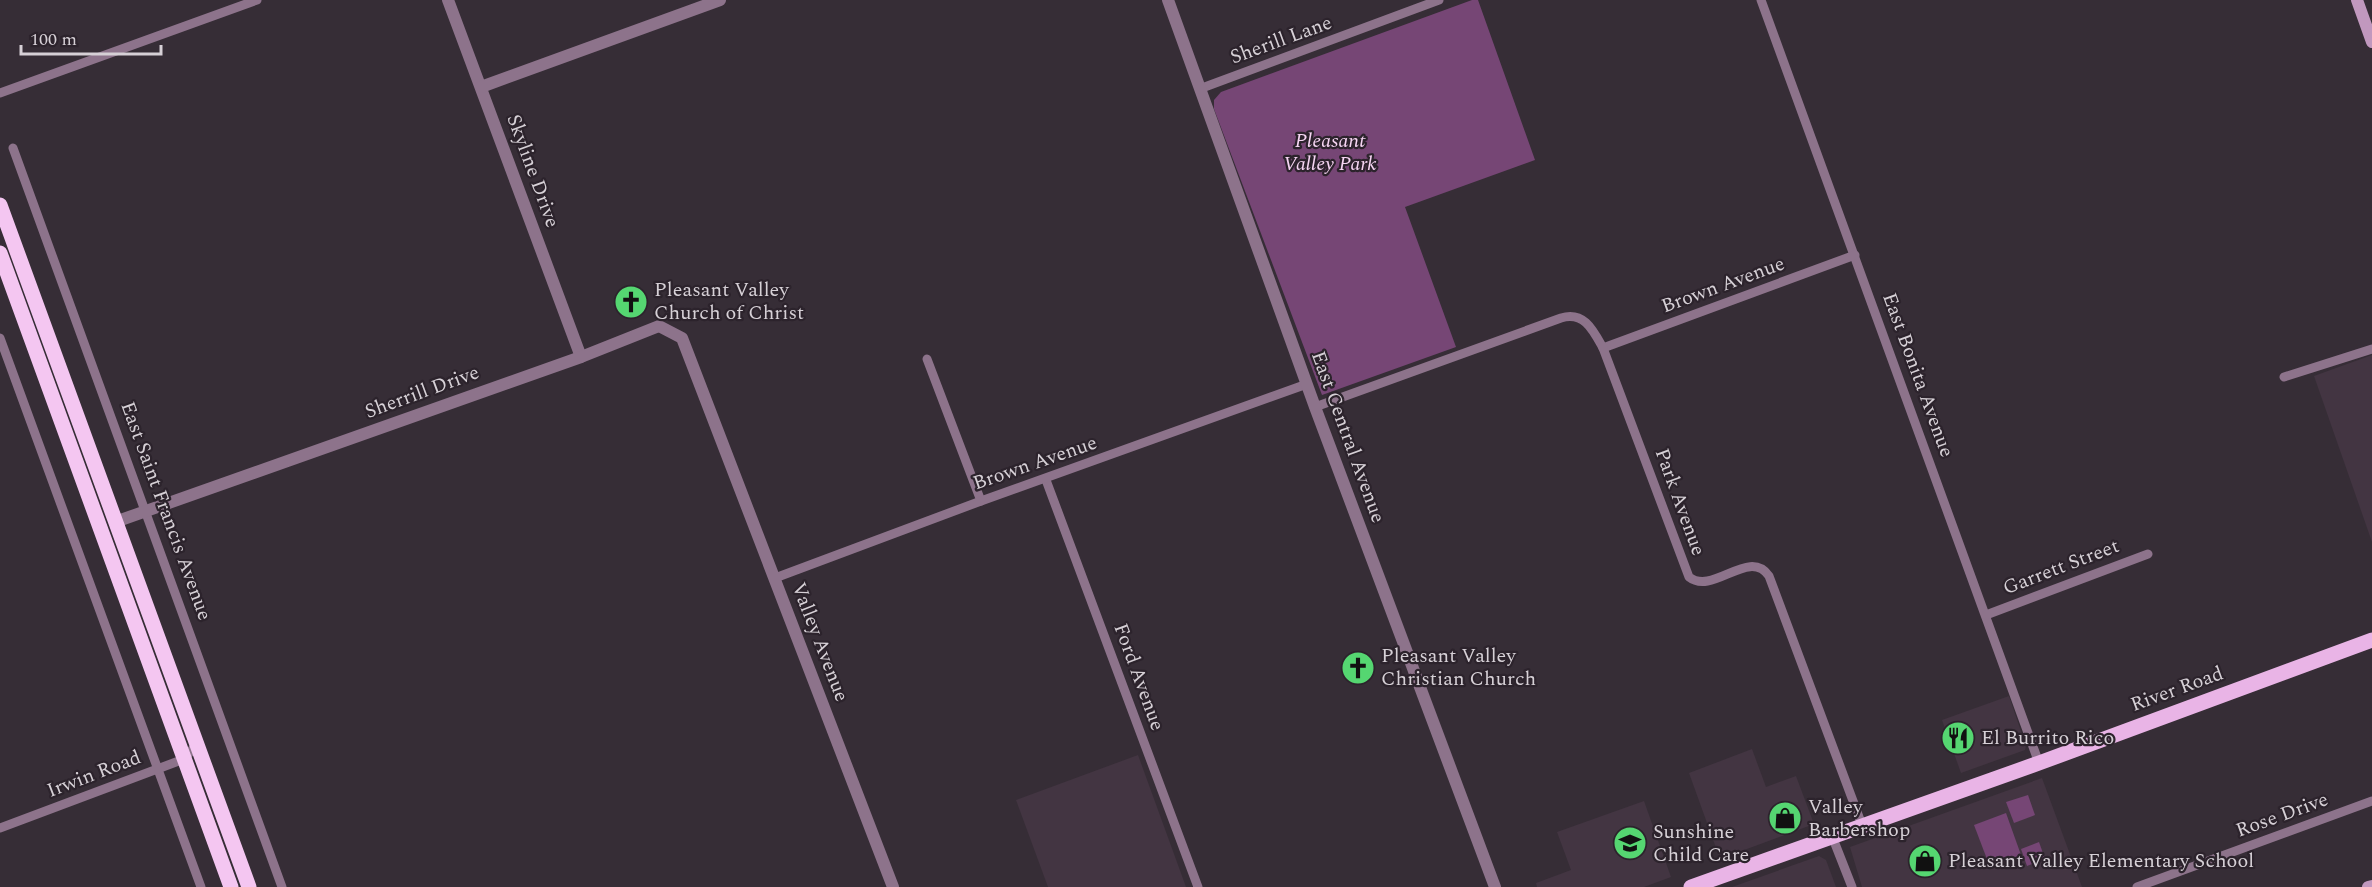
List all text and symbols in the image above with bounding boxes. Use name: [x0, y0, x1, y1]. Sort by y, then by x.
street label: Sherill Lane: [1226, 8, 1336, 72]
scale bar: [21, 18, 160, 56]
text: 100 m: [30, 26, 77, 53]
street label: Skyline Drive: [499, 110, 567, 232]
park label: Pleasant Valley Park: [1283, 126, 1377, 179]
street label: Brown Avenue: [1657, 249, 1789, 321]
place label: Pleasant Valley Church of Christ: [654, 275, 804, 328]
church icon: Pleasant Valley Church of Christ: [613, 284, 649, 320]
street label: East Bonita Avenue: [1874, 288, 1962, 462]
street label: East Central Avenue: [1303, 347, 1393, 527]
street label: Sherrill Drive: [361, 357, 483, 427]
street label: East Saint Francis Avenue: [112, 397, 220, 625]
street label: Brown Avenue: [969, 428, 1101, 498]
street label: Park Avenue: [1647, 444, 1713, 560]
street label: Garrett Street: [1999, 531, 2123, 603]
street label: Valley Avenue: [784, 578, 856, 706]
street label: Ford Avenue: [1106, 619, 1172, 735]
place label: Pleasant Valley Christian Church: [1381, 641, 1536, 694]
church icon: Pleasant Valley Christian Church: [1340, 650, 1376, 686]
street label: River Road: [2126, 658, 2228, 720]
restaurant icon: El Burrito Rico: [1940, 720, 1976, 756]
place label: El Burrito Rico: [1981, 723, 2114, 753]
street label: Irwin Road: [43, 742, 145, 806]
street label: Rose Drive: [2232, 784, 2332, 846]
place label: Valley Barbershop: [1808, 792, 1910, 845]
shop icon: Valley Barbershop: [1767, 800, 1803, 836]
place label: Sunshine Child Care: [1653, 817, 1749, 870]
school or university icon: Sunshine Child Care: [1612, 825, 1648, 861]
shop icon: Pleasant Valley Elementary School: [1907, 843, 1943, 879]
place label: Pleasant Valley Elementary School: [1948, 846, 2254, 876]

